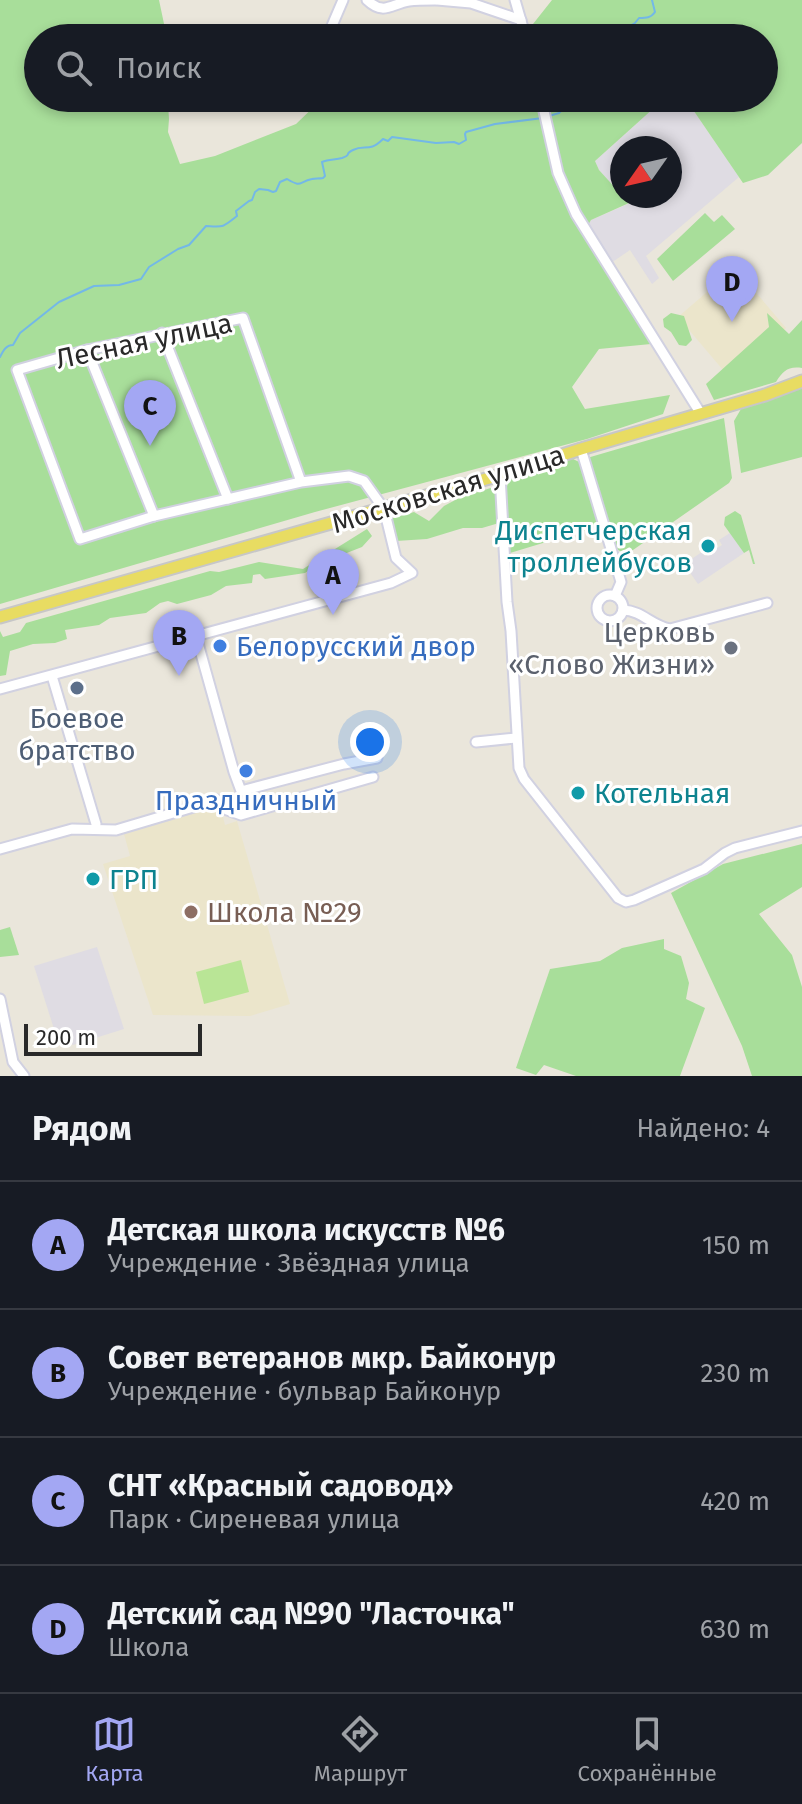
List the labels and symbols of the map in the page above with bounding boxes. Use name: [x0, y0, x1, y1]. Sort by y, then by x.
north arrow: [610, 136, 682, 208]
pin: D: [706, 256, 758, 322]
street label: Лесная улица: [53, 306, 235, 376]
pin: C: [124, 380, 176, 446]
street label: Московская улица: [328, 438, 568, 540]
place label: Диспетчерская троллейбусов: [494, 514, 692, 579]
marker: Диспетчерская троллейбусов: [699, 537, 717, 555]
pin: A: [307, 549, 359, 615]
pin: B: [153, 610, 205, 676]
place label: Церковь «Слово Жизни»: [508, 616, 715, 681]
place label: Белорусский двор: [236, 630, 476, 663]
marker: Белорусский двор: [211, 637, 229, 655]
marker: Церковь «Слово Жизни»: [722, 639, 740, 657]
marker: Боевое братство: [68, 679, 86, 697]
place label: Боевое братство: [18, 702, 136, 767]
your location: [350, 722, 390, 762]
marker: Праздничный: [237, 762, 255, 780]
place label: Котельная: [594, 777, 731, 810]
place label: Праздничный: [155, 784, 337, 817]
marker: Котельная: [569, 784, 587, 802]
place label: ГРП: [109, 863, 158, 896]
marker: ГРП: [84, 870, 102, 888]
place label: Школа №29: [207, 896, 362, 929]
marker: Школа №29: [182, 903, 200, 921]
scale bar: [24, 1020, 202, 1056]

